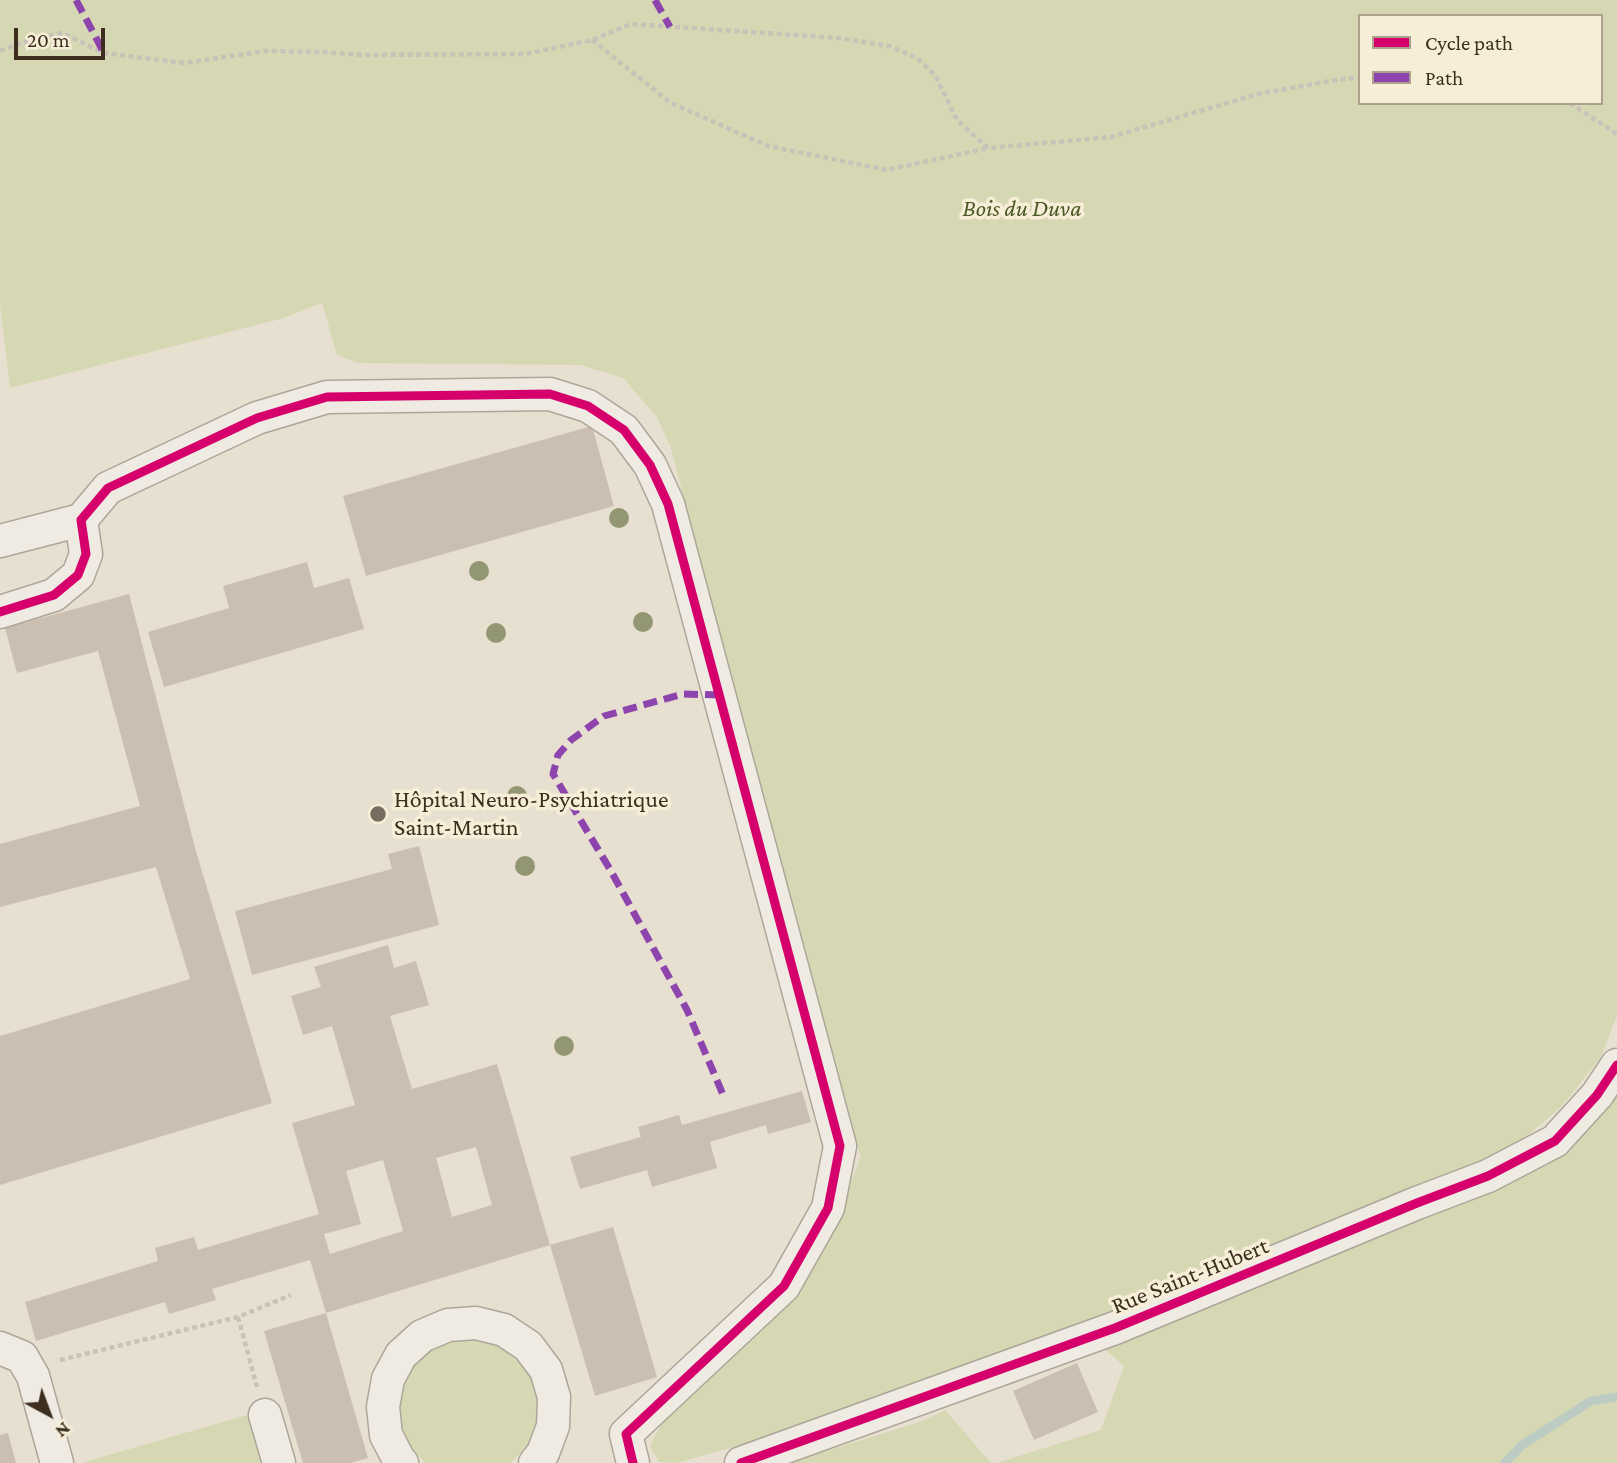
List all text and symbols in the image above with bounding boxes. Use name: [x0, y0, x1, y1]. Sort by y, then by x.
scale bar: [18, 14, 108, 58]
legend: [1358, 14, 1603, 105]
text: 20 m: [27, 28, 70, 52]
text: Cycle path: [1425, 31, 1513, 55]
text: Path: [1425, 66, 1463, 90]
park label: Bois du Duva: [963, 195, 1081, 223]
place label: Hôpital Neuro-Psychiatrique Saint-Martin: [394, 786, 668, 842]
marker: Hôpital Neuro-Psychiatrique Saint-Martin: [368, 804, 388, 824]
street label: Rue Saint-Hubert: [1107, 1231, 1273, 1321]
north arrow: [14, 1379, 84, 1449]
text: N: [51, 1418, 75, 1442]

